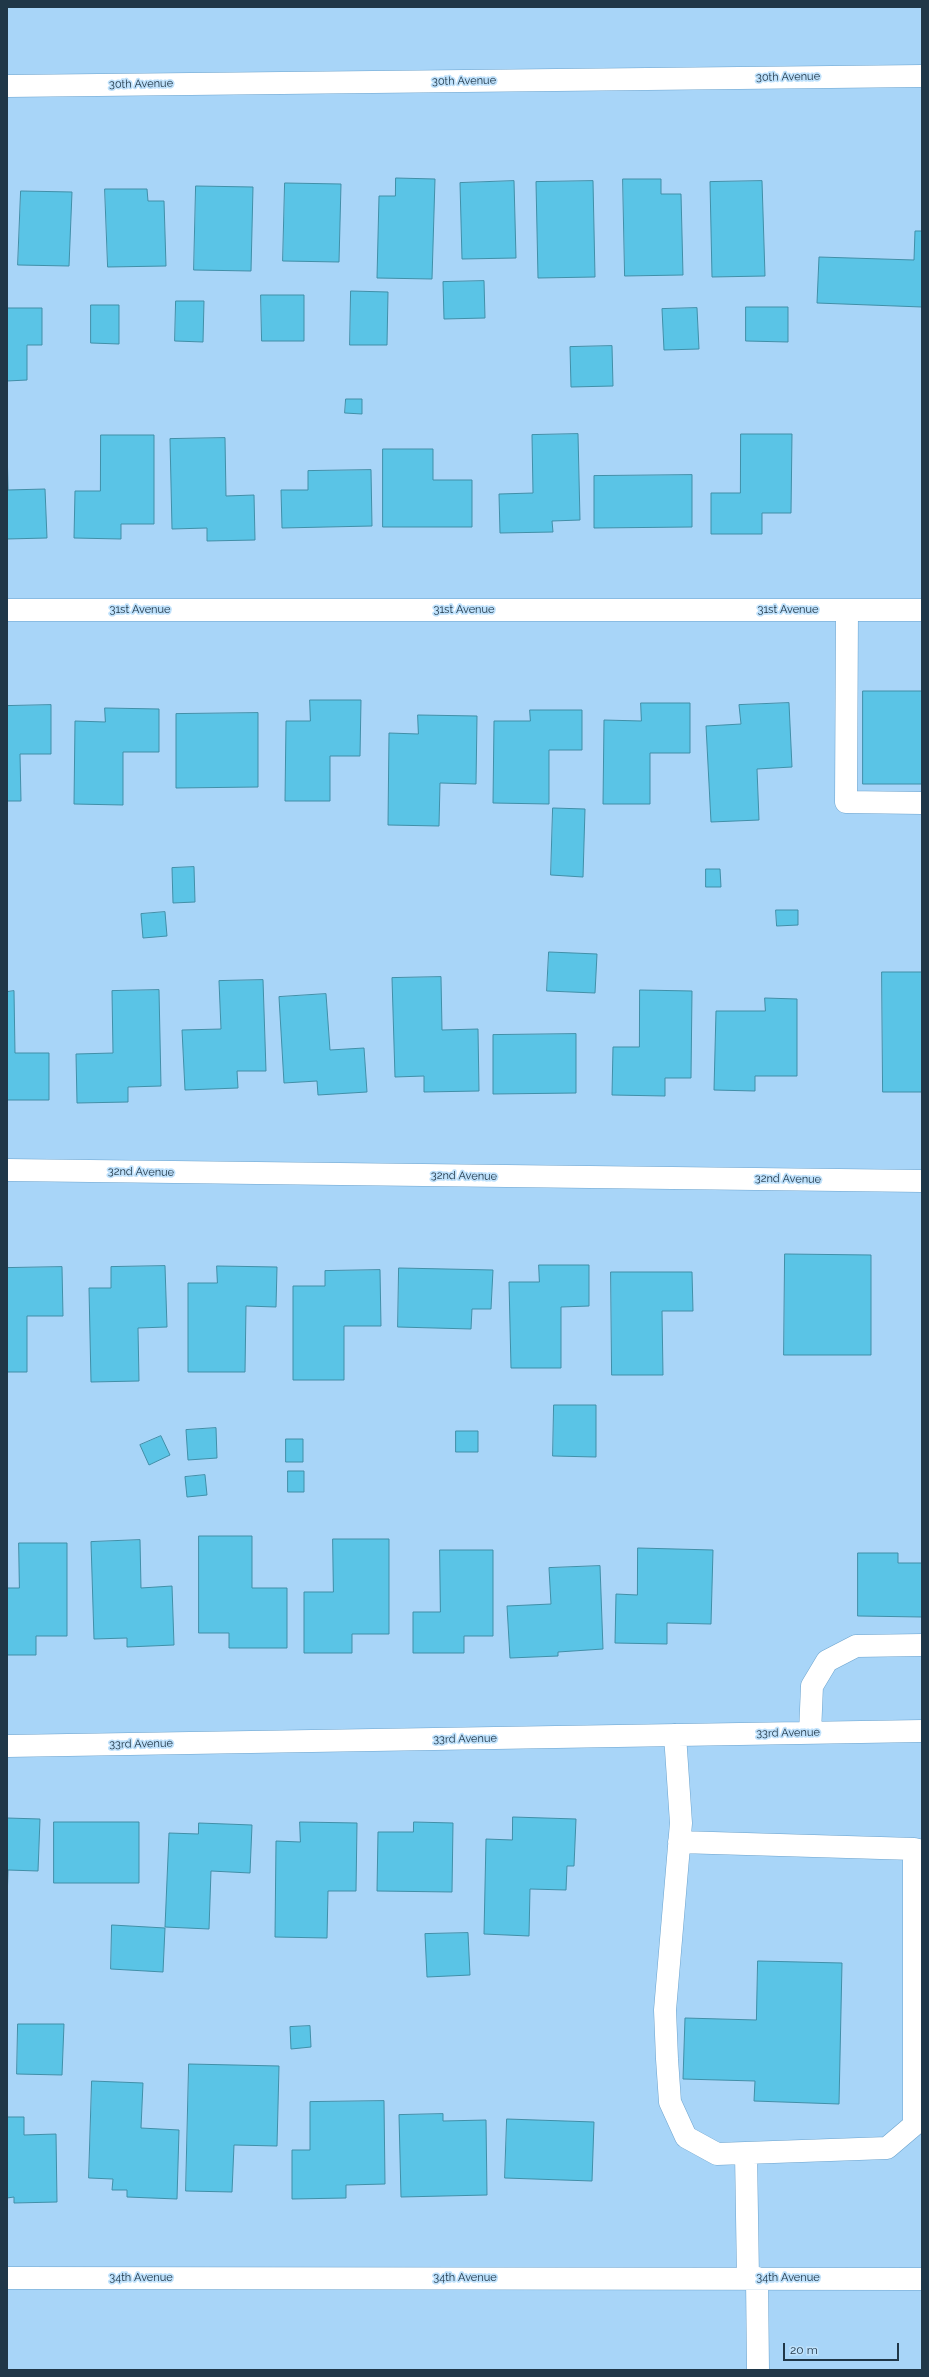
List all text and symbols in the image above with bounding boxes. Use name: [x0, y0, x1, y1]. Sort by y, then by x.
street label: 30th Avenue: [756, 70, 820, 84]
street label: 30th Avenue: [432, 74, 496, 88]
street label: 30th Avenue: [109, 77, 173, 91]
street label: 31st Avenue: [110, 603, 170, 617]
street label: 31st Avenue: [434, 603, 494, 617]
street label: 31st Avenue: [758, 603, 818, 617]
street label: 32nd Avenue: [108, 1165, 174, 1179]
street label: 32nd Avenue: [431, 1169, 497, 1183]
street label: 32nd Avenue: [755, 1172, 821, 1186]
street label: 33rd Avenue: [756, 1726, 820, 1740]
street label: 33rd Avenue: [433, 1732, 497, 1746]
street label: 33rd Avenue: [109, 1737, 173, 1751]
street label: 34th Avenue: [109, 2271, 173, 2285]
street label: 34th Avenue: [433, 2271, 497, 2285]
street label: 34th Avenue: [756, 2271, 820, 2285]
scale bar: [785, 2335, 901, 2361]
text: 20 m: [790, 2343, 818, 2357]

